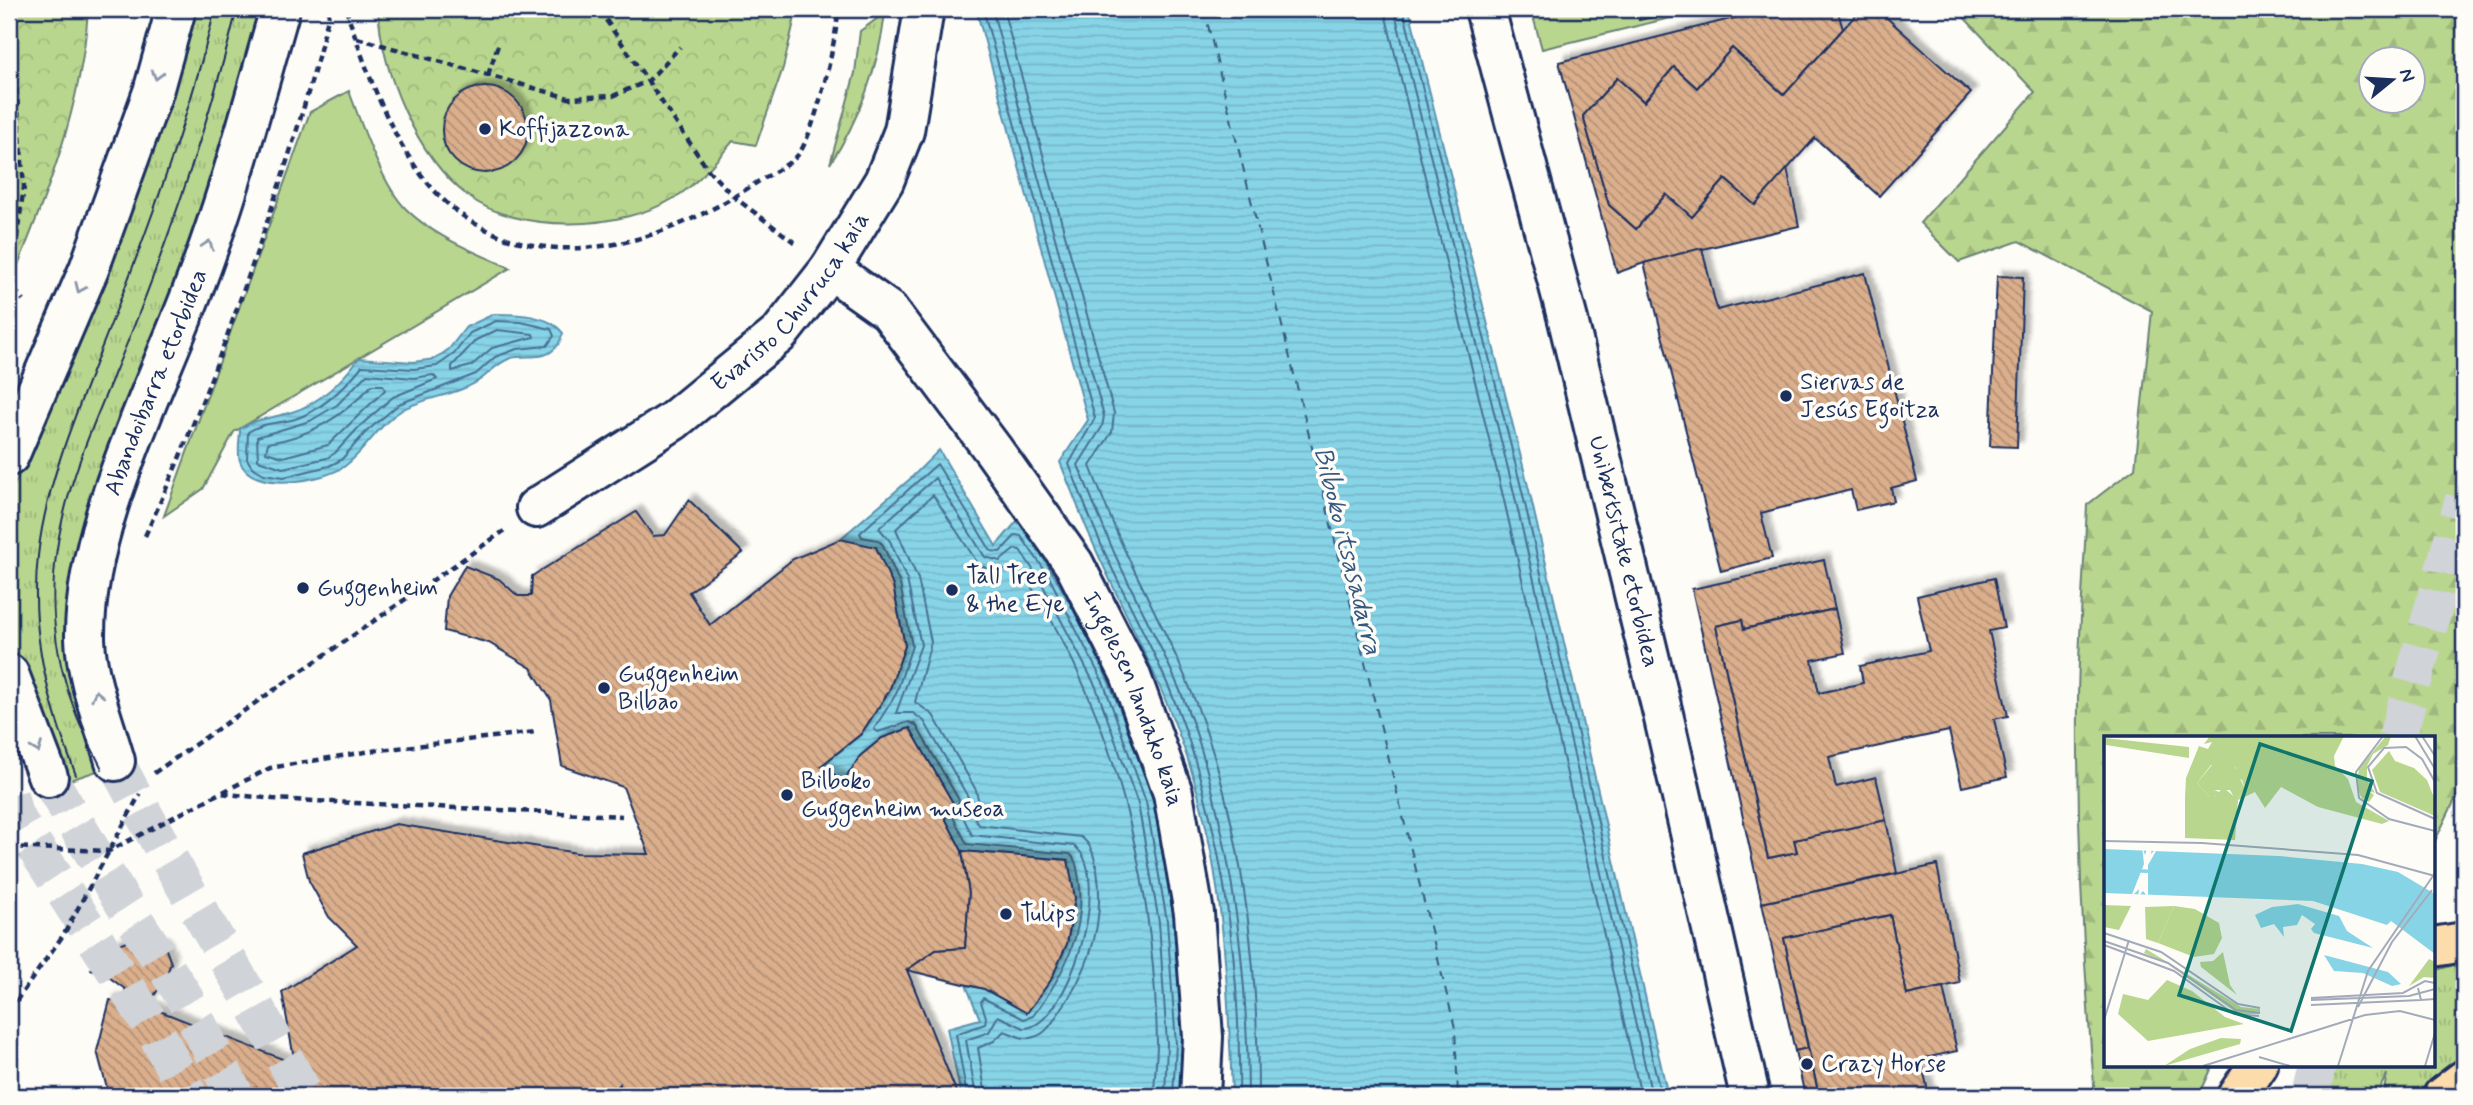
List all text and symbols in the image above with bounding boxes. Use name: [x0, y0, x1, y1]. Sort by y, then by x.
north arrow: [2358, 46, 2428, 116]
text: N: [2393, 65, 2421, 85]
one-way arrow: [151, 68, 166, 80]
place label: Koffijazzona: [499, 114, 630, 145]
marker: Koffijazzona: [477, 121, 493, 137]
street label: Evaristo Churruca kaia: [705, 206, 877, 399]
one-way arrow: [200, 239, 214, 252]
street label: Abandoibarra etorbidea: [97, 265, 215, 500]
one-way arrow: [74, 281, 88, 294]
place label: Siervas de Jesús Egoitza: [1800, 367, 1940, 429]
marker: Siervas de Jesús Egoitza: [1778, 388, 1794, 404]
street label: Unibertsitate etorbidea: [1581, 433, 1667, 670]
water label: Bilboko itsasadarra: [1305, 444, 1389, 659]
place label: Tall Tree & the Eye: [966, 561, 1064, 620]
place label: Guggenheim: [317, 573, 438, 607]
marker: Guggenheim: [295, 580, 311, 596]
marker: Tall Tree & the Eye: [944, 582, 960, 598]
street label: Ingelesen landako kaia: [1075, 586, 1191, 809]
place label: Guggenheim Bilbao: [618, 659, 739, 718]
marker: Guggenheim Bilbao: [596, 680, 612, 696]
one-way arrow: [90, 689, 105, 701]
inset map: [2104, 736, 2434, 1066]
one-way arrow: [29, 742, 43, 754]
place label: Bilboko Guggenheim museoa: [801, 766, 1005, 828]
marker: Bilboko Guggenheim museoa: [779, 787, 795, 803]
place label: Tulips: [1020, 899, 1076, 930]
marker: Tulips: [998, 906, 1014, 922]
place label: Crazy Horse: [1821, 1049, 1946, 1080]
marker: Crazy Horse: [1799, 1056, 1815, 1072]

